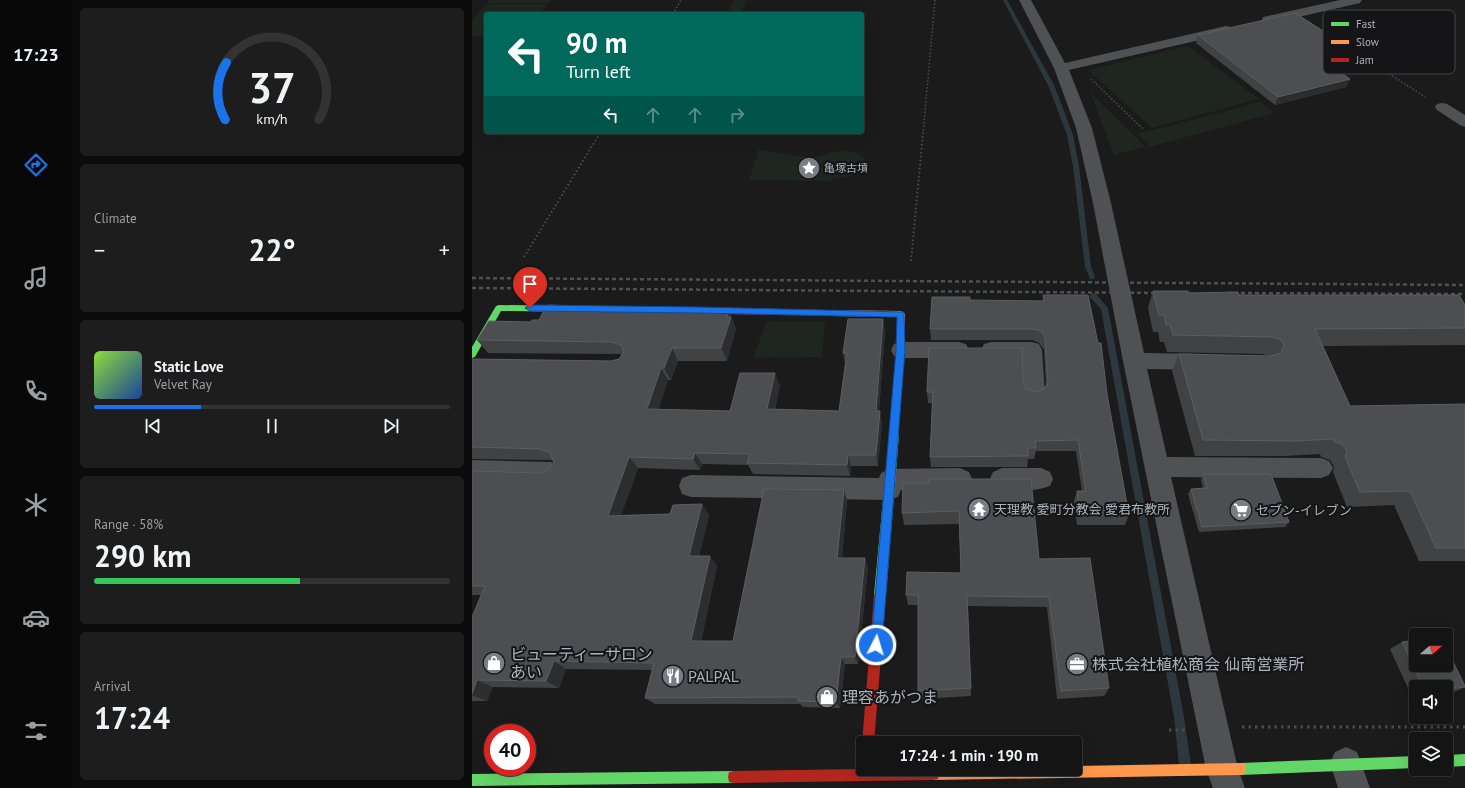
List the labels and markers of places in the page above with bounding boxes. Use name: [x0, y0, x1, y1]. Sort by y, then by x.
place icon: 亀塚古墳: [796, 155, 822, 181]
place label: 亀塚古墳: [824, 161, 868, 175]
pin: [513, 267, 547, 308]
temple icon: 天理教 愛町分教会 愛君布教所: [966, 496, 992, 522]
supermarket icon: セブン-イレブン: [1228, 497, 1254, 523]
place label: 天理教 愛町分教会 愛君布教所: [994, 501, 1170, 518]
place label: セブン-イレブン: [1256, 502, 1352, 519]
place label: ビューティーサロン あい: [510, 644, 653, 682]
shop icon: ビューティーサロン あい: [481, 650, 507, 676]
office icon: 株式会社植松商会 仙南営業所: [1064, 651, 1090, 677]
place label: 株式会社植松商会 仙南営業所: [1092, 654, 1304, 674]
restaurant icon: PALPAL: [660, 663, 686, 689]
place label: PALPAL: [688, 666, 739, 686]
shop icon: 理容あがつま: [814, 684, 840, 710]
place label: 理容あがつま: [842, 687, 938, 707]

